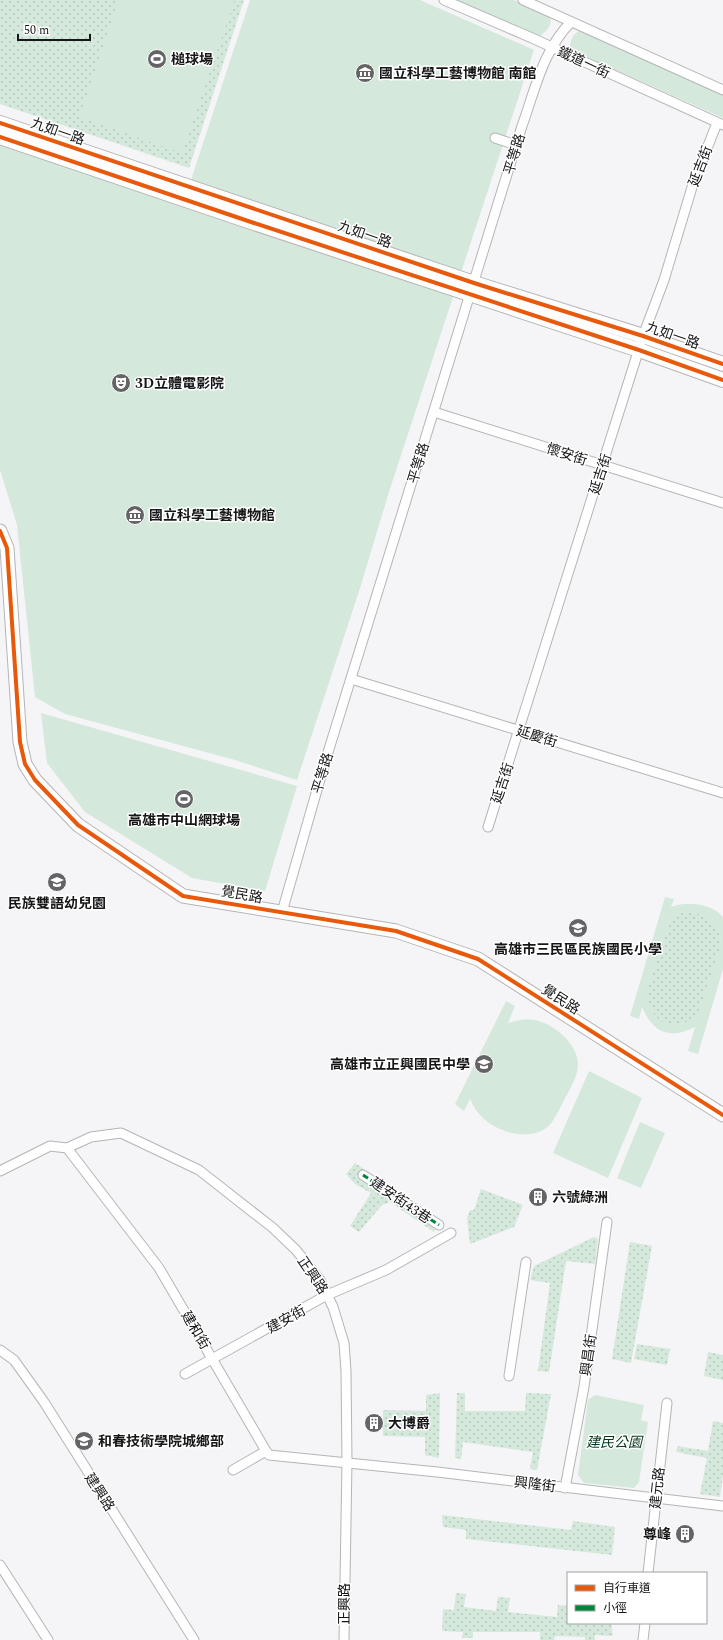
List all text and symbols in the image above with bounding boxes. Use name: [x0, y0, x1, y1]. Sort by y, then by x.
scale bar: [18, 16, 90, 42]
text: 50 m: [24, 21, 49, 40]
street label: 鐵道一街: [554, 41, 614, 84]
sports icon: 槌球場: [146, 48, 168, 70]
place label: 槌球場: [171, 49, 213, 70]
museum icon: 國立科學工藝博物館 南館: [354, 62, 376, 84]
place label: 國立科學工藝博物館 南館: [379, 63, 537, 84]
street label: 九如一路: [28, 112, 88, 151]
street label: 平等路: [498, 131, 531, 177]
street label: 延吉街: [683, 143, 718, 190]
street label: 九如一路: [335, 215, 395, 254]
street label: 九如一路: [643, 316, 703, 355]
theatre icon: 3D立體電影院: [110, 372, 132, 394]
place label: 3D立體電影院: [135, 373, 224, 394]
street label: 懷安街: [544, 438, 590, 471]
street label: 平等路: [402, 440, 435, 486]
street label: 延吉街: [584, 451, 617, 497]
museum icon: 國立科學工藝博物館: [124, 504, 146, 526]
place label: 國立科學工藝博物館: [149, 505, 275, 526]
street label: 延慶街: [514, 720, 560, 753]
street label: 平等路: [306, 750, 339, 796]
street label: 延吉街: [486, 760, 519, 806]
sports icon: 高雄市中山網球場: [173, 788, 195, 810]
place label: 高雄市中山網球場: [128, 810, 240, 831]
school or university icon: 民族雙語幼兒園: [46, 871, 68, 893]
street label: 覺民路: [219, 881, 264, 908]
place label: 民族雙語幼兒園: [8, 893, 106, 914]
school or university icon: 高雄市三民區民族國民小學: [567, 917, 589, 939]
place label: 高雄市三民區民族國民小學: [494, 939, 662, 960]
street label: 覺民路: [537, 979, 584, 1020]
school or university icon: 高雄市立正興國民中學: [473, 1053, 495, 1075]
place label: 高雄市立正興國民中學: [330, 1054, 470, 1075]
street label: 建安街43巷: [366, 1172, 436, 1229]
building icon: 六號綠洲: [527, 1186, 549, 1208]
place label: 六號綠洲: [552, 1187, 608, 1208]
street label: 正興路: [292, 1252, 333, 1299]
street label: 建安街: [263, 1300, 310, 1339]
street label: 建和街: [176, 1307, 215, 1354]
street label: 興昌街: [575, 1333, 602, 1377]
building icon: 大博爵: [363, 1412, 385, 1434]
place label: 大博爵: [388, 1413, 430, 1434]
school or university icon: 和春技術學院城鄉部: [73, 1430, 95, 1452]
place label: 和春技術學院城鄉部: [98, 1431, 224, 1452]
park label: 建民公園: [586, 1432, 644, 1453]
street label: 建元路: [645, 1466, 670, 1510]
street label: 建興路: [79, 1469, 120, 1516]
street label: 興隆街: [513, 1472, 557, 1497]
building icon: 尊峰: [674, 1523, 696, 1545]
place label: 尊峰: [643, 1524, 671, 1545]
legend: [567, 1572, 707, 1624]
text: 自行車道: [603, 1579, 651, 1598]
street label: 正興路: [334, 1583, 355, 1625]
text: 小徑: [603, 1599, 627, 1618]

